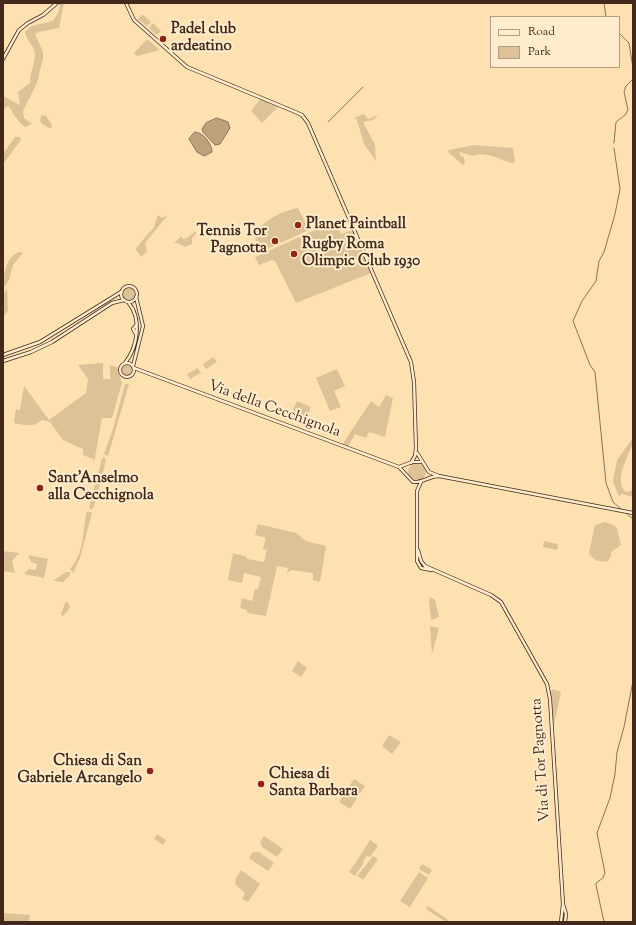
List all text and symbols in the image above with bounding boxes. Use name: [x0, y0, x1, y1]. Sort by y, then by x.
legend: [490, 16, 620, 68]
place label: Padel club ardeatino: [171, 21, 236, 56]
text: Road: [528, 23, 555, 41]
marker: Padel club ardeatino: [158, 34, 168, 44]
text: Park: [528, 43, 551, 61]
place label: Planet Paintball: [306, 216, 406, 234]
marker: Planet Paintball: [293, 220, 303, 230]
place label: Tennis Tor Pagnotta: [197, 223, 267, 258]
marker: Tennis Tor Pagnotta: [270, 236, 280, 246]
place label: Rugby Roma Olimpic Club 1930: [302, 236, 420, 271]
marker: Rugby Roma Olimpic Club 1930: [289, 249, 299, 259]
street label: Via della Cecchignola: [205, 378, 343, 442]
place label: Sant’Anselmo alla Cecchignola: [48, 470, 154, 505]
marker: Sant’Anselmo alla Cecchignola: [35, 483, 45, 493]
street label: Via di Tor Pagnotta: [529, 697, 555, 823]
place label: Chiesa di San Gabriele Arcangelo: [18, 753, 142, 788]
marker: Chiesa di San Gabriele Arcangelo: [145, 766, 155, 776]
place label: Chiesa di Santa Barbara: [269, 766, 358, 801]
marker: Chiesa di Santa Barbara: [256, 779, 266, 789]

